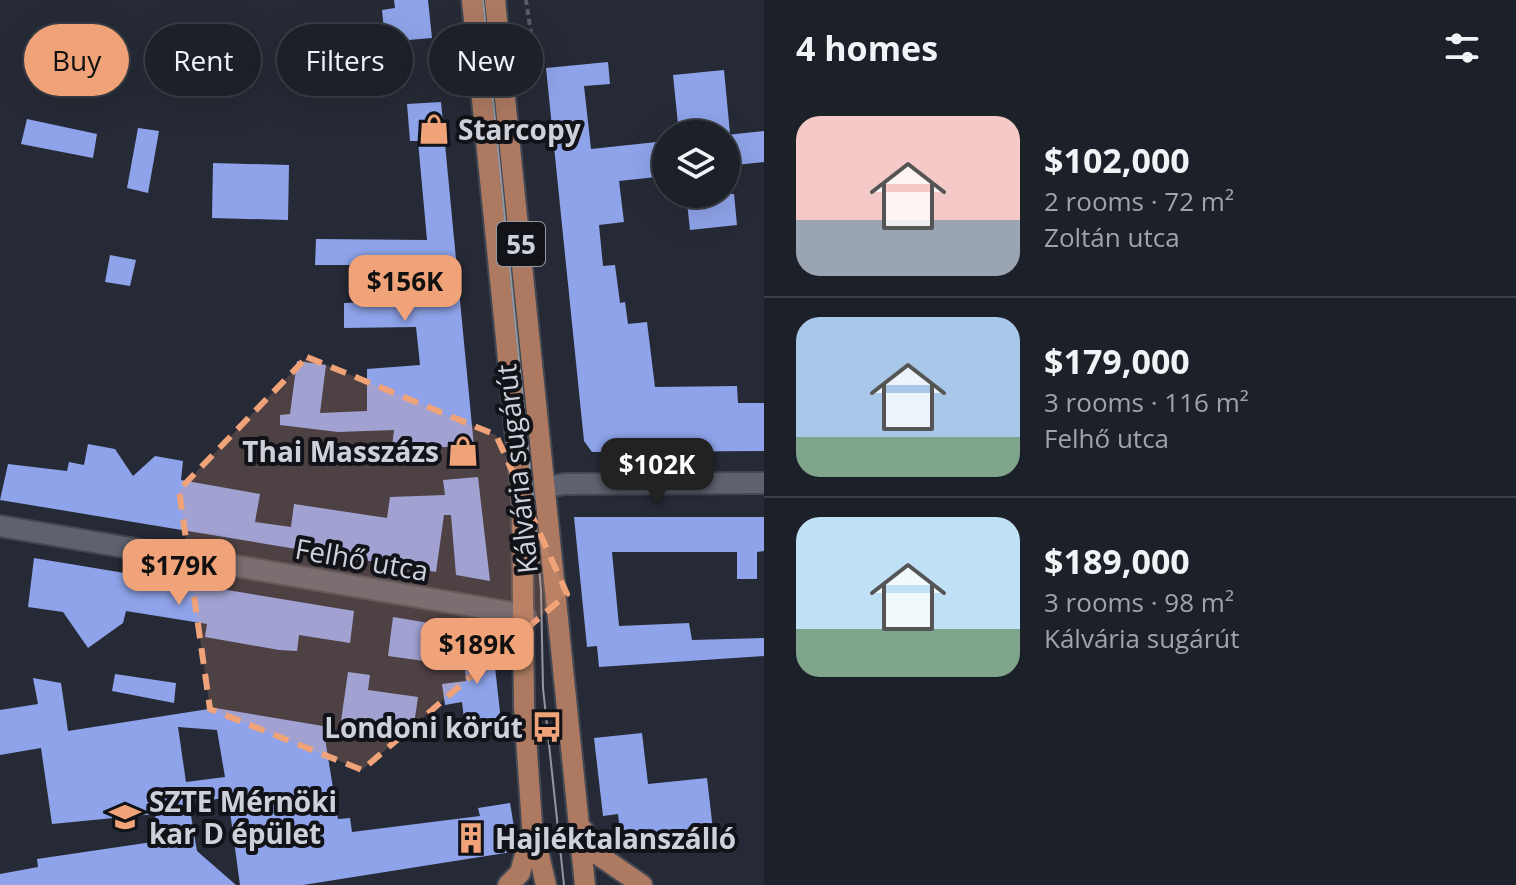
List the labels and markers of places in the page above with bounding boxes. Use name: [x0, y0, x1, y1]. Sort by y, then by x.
place label: Starcopy: [458, 110, 581, 148]
shop icon: Starcopy: [417, 112, 451, 146]
pin: $156K: [349, 255, 461, 323]
place label: Thai Masszázs: [242, 432, 439, 470]
shop icon: Thai Masszázs: [446, 434, 480, 468]
pin: $102K: [601, 438, 713, 506]
pin: $179K: [123, 539, 235, 607]
pin: $189K: [421, 618, 533, 686]
place label: Londoni körút: [324, 708, 523, 746]
bus stop icon: Londoni körút: [530, 710, 564, 744]
place label: SZTE Mérnöki kar D épület: [149, 782, 337, 852]
school or university icon: SZTE Mérnöki kar D épület: [108, 800, 142, 834]
place label: Hajléktalanszálló: [495, 819, 736, 857]
building icon: Hajléktalanszálló: [454, 821, 488, 855]

